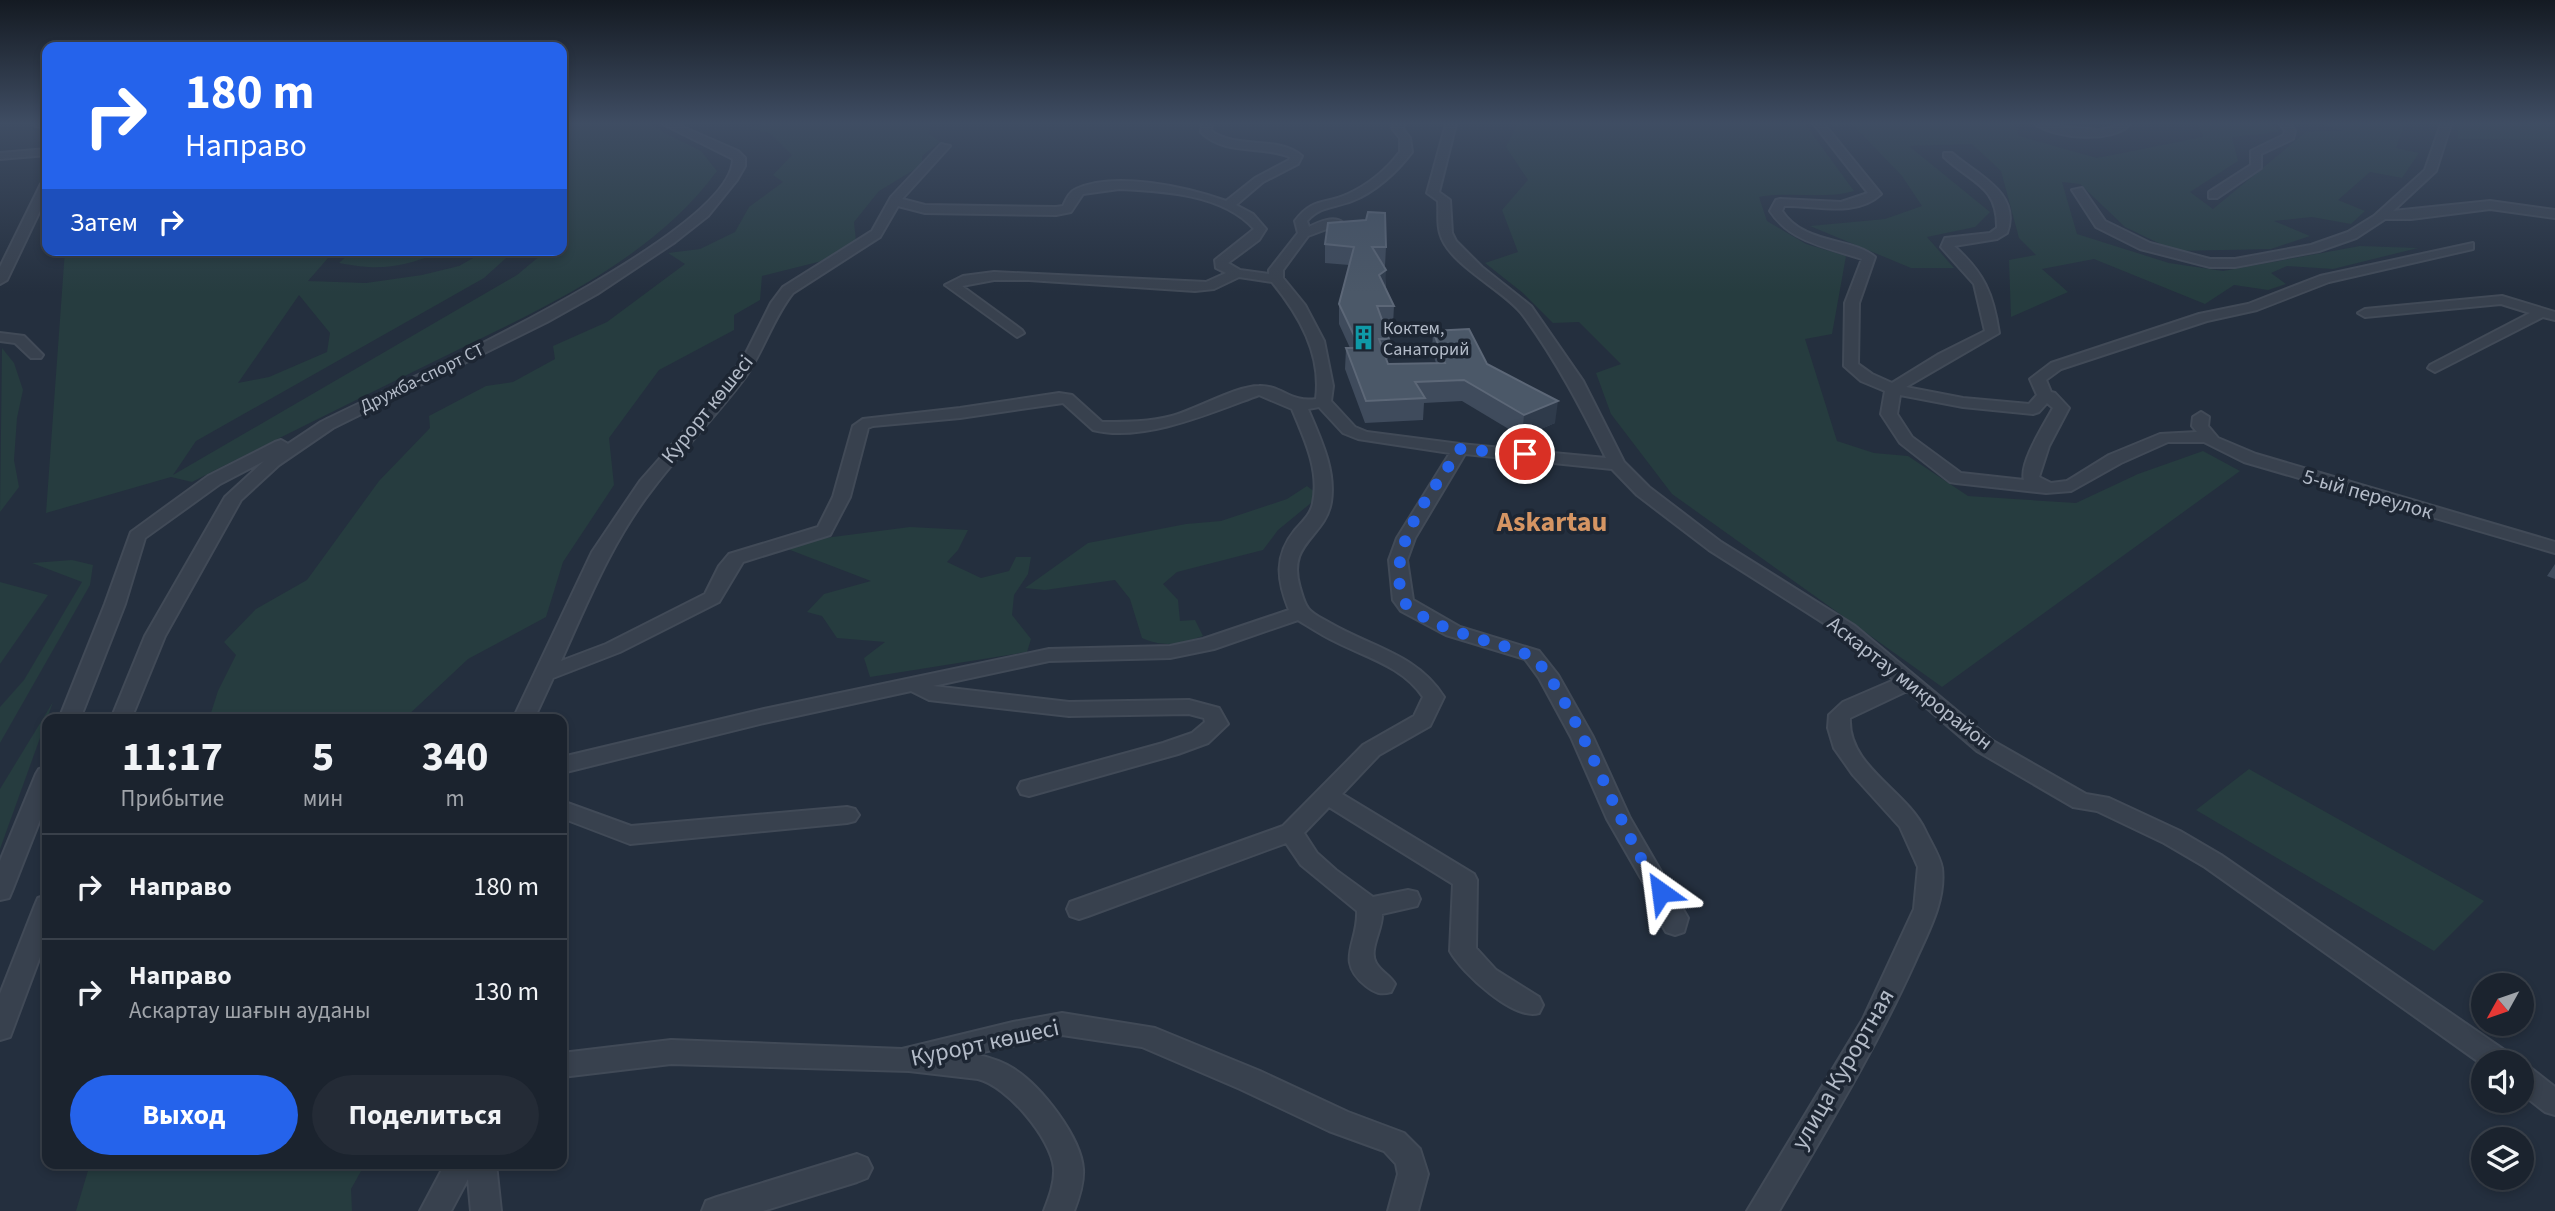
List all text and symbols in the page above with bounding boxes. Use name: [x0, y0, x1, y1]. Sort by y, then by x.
text: 180 m: [185, 58, 314, 128]
icon: right: [70, 70, 161, 161]
text: Направо: [185, 123, 307, 169]
icon: right: [152, 203, 190, 241]
text: Затем: [70, 204, 138, 241]
place label: Коктем, Санаторий: [1383, 316, 1469, 362]
building icon: Коктем, Санаторий: [1349, 324, 1377, 352]
street label: Дружба-спорт СТ: [356, 337, 489, 419]
street label: Курорт көшесі: [654, 348, 760, 470]
pin: [1495, 424, 1555, 484]
icon: arrive: [1506, 435, 1544, 473]
street label: 5-ый переулок: [2299, 461, 2437, 527]
district label: Askartau: [1496, 502, 1607, 542]
street label: Аскартау микрорайон: [1821, 609, 1999, 757]
text: 11:17: [122, 727, 223, 787]
text: 5: [312, 727, 334, 787]
text: 340: [422, 727, 488, 787]
text: Прибытие: [121, 782, 224, 815]
text: мин: [303, 782, 343, 815]
text: m: [446, 782, 465, 815]
position arrow: [1624, 855, 1698, 929]
icon: right: [70, 868, 108, 906]
text: Направо: [129, 868, 232, 905]
text: 180 m: [473, 868, 539, 905]
text: Направо: [129, 957, 232, 994]
icon: right: [70, 973, 108, 1011]
text: 130 m: [473, 973, 539, 1010]
north arrow: [2471, 973, 2534, 1036]
map controls: [2471, 973, 2534, 1190]
street label: улица Курортная: [1783, 982, 1903, 1156]
text: Аскартау шағын ауданы: [129, 994, 370, 1027]
street label: Курорт көшесі: [908, 1010, 1062, 1076]
button: sound: [2471, 1050, 2534, 1113]
button: Выход: [70, 1075, 298, 1155]
button: Поделиться: [312, 1075, 539, 1155]
button: layers: [2471, 1127, 2534, 1190]

